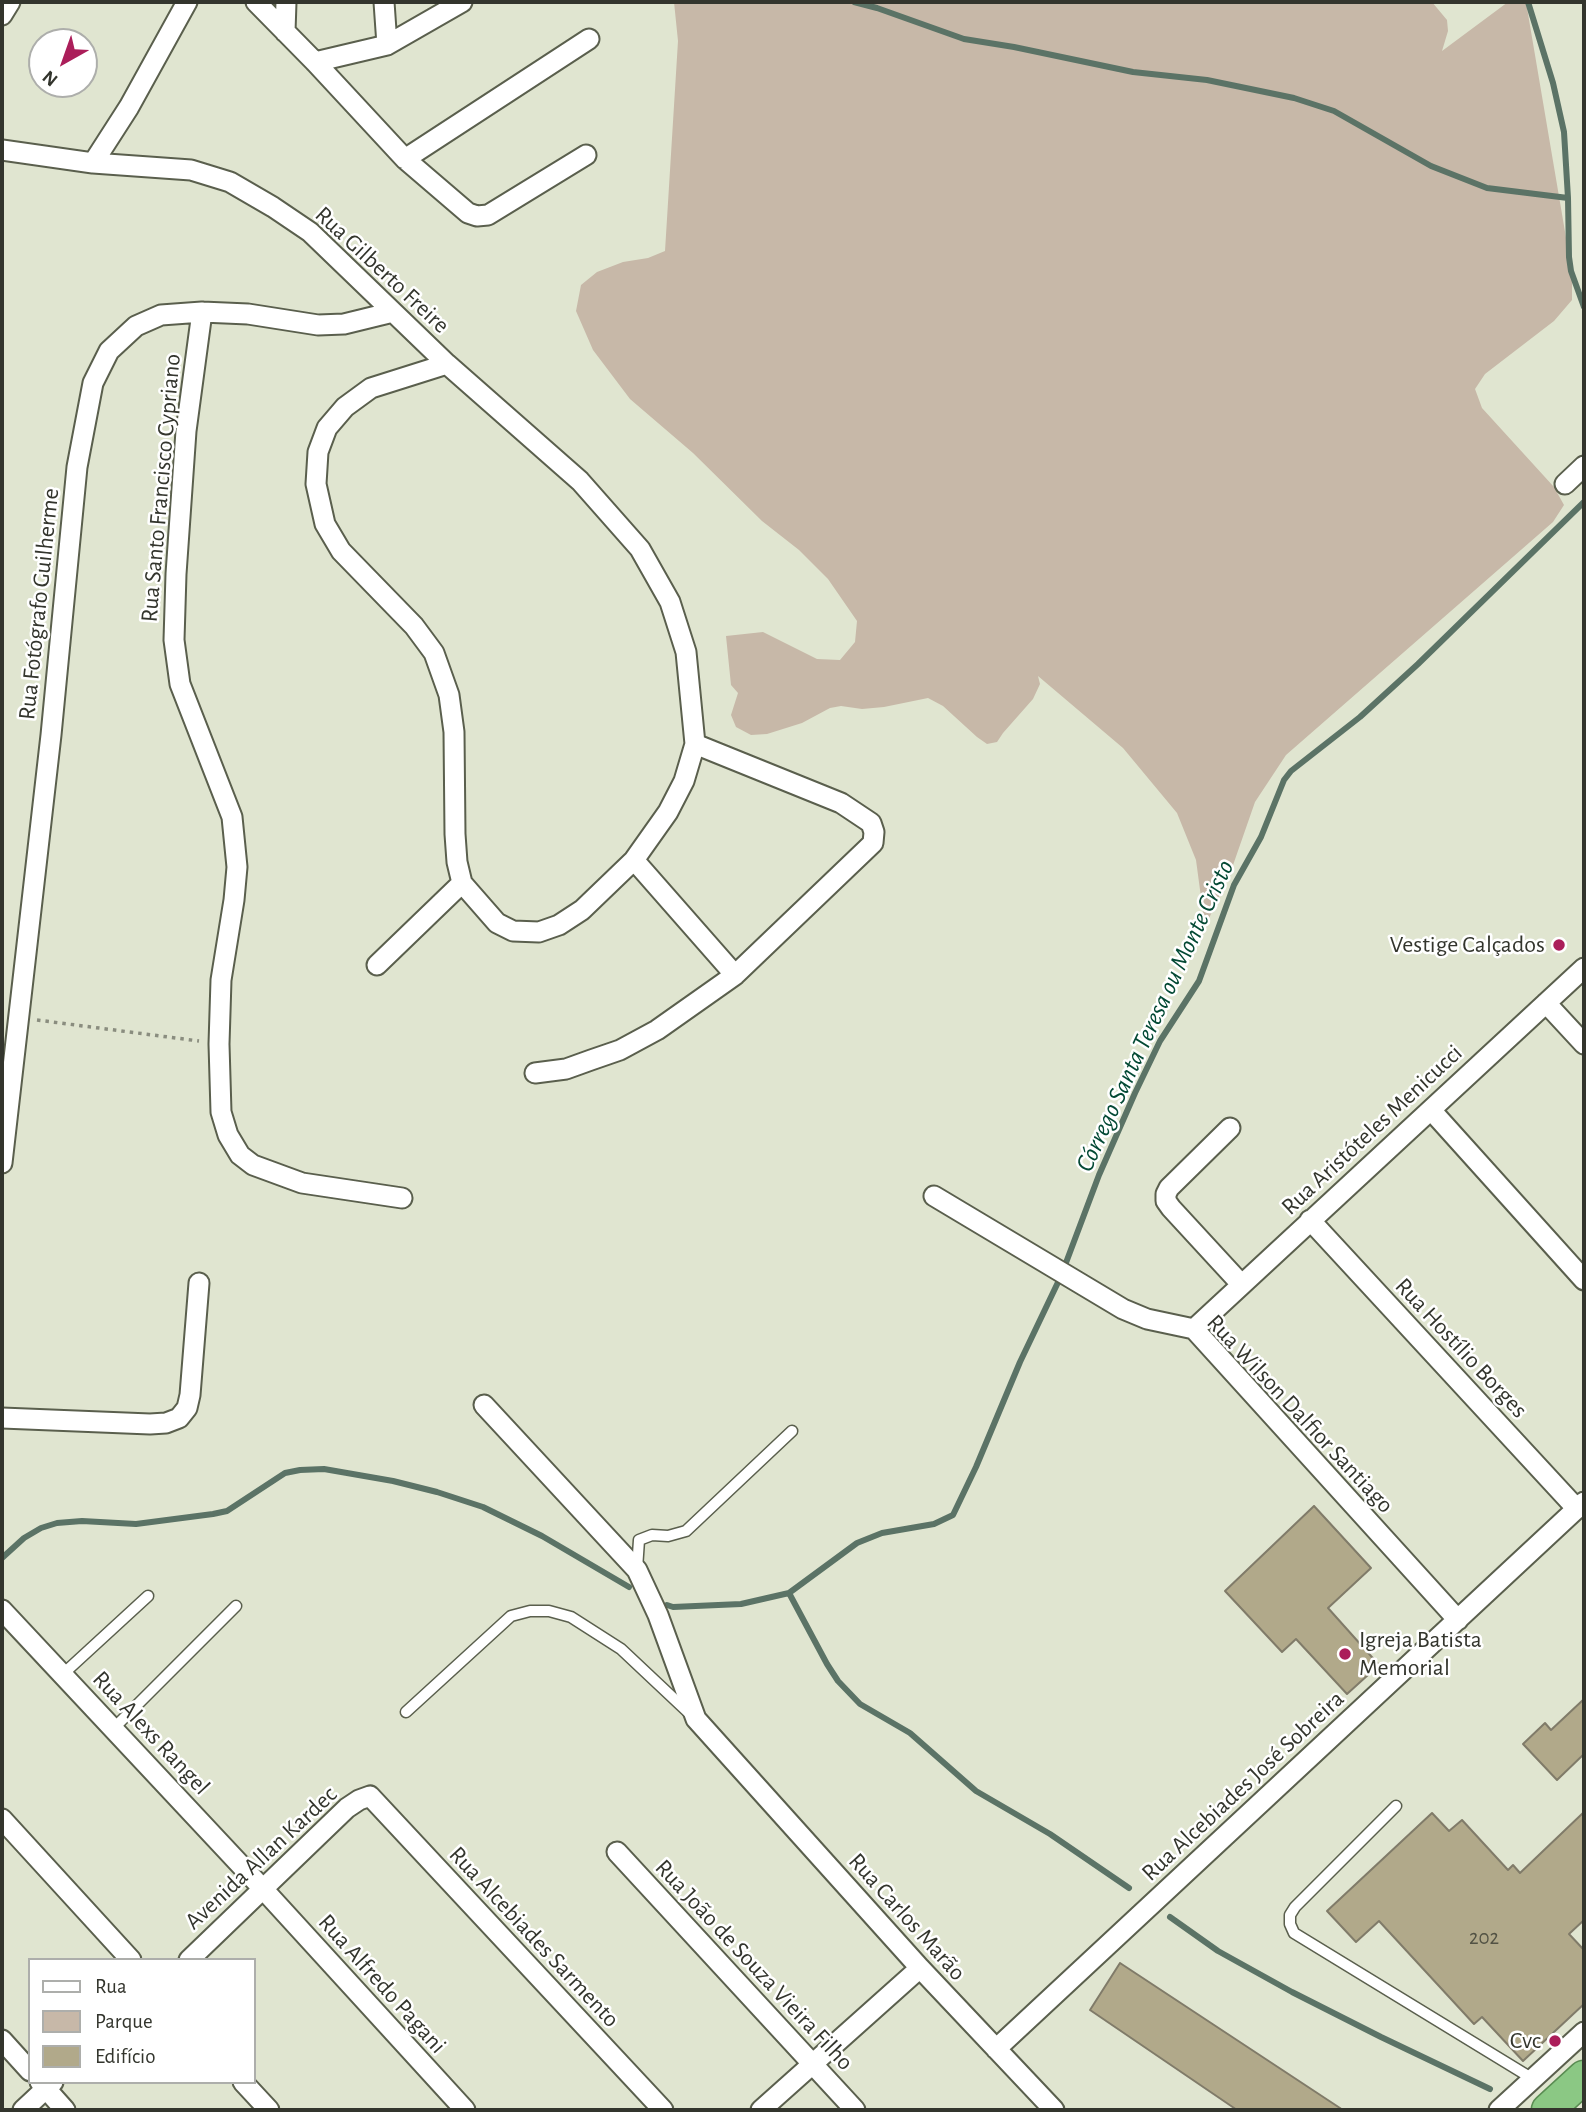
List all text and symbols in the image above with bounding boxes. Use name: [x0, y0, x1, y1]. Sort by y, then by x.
north arrow: [28, 28, 98, 98]
text: N: [39, 66, 62, 89]
street label: Rua Gilberto Freire: [309, 200, 455, 340]
street label: Rua Santo Francisco Cypriano: [135, 353, 187, 623]
street label: Rua Fotógrafo Guilherme: [13, 487, 65, 721]
water label: Córrego Santa Teresa ou Monte Cristo: [1069, 855, 1241, 1177]
place label: Vestige Calçados: [1390, 931, 1545, 959]
marker: Vestige Calçados: [1551, 937, 1567, 953]
street label: Rua Aristóteles Menicucci: [1276, 1039, 1468, 1221]
street label: Rua Hostílio Borges: [1389, 1272, 1533, 1424]
street label: Rua Wilson Dalfior Santiago: [1200, 1309, 1400, 1519]
place label: Igreja Batista Memorial: [1359, 1626, 1482, 1682]
marker: Igreja Batista Memorial: [1337, 1646, 1353, 1662]
street label: Rua Alexs Rangel: [86, 1665, 216, 1801]
street label: Rua Alcebiades José Sobreira: [1136, 1685, 1350, 1887]
street label: Avenida Allan Kardec: [179, 1780, 343, 1936]
street label: Rua Alcebiades Sarmento: [443, 1841, 625, 2033]
street label: Rua Carlos Marão: [842, 1847, 972, 1987]
street label: Rua João de Souza Vieira Filho: [649, 1853, 859, 2077]
street label: Rua Alfredo Pagani: [312, 1908, 452, 2060]
house number: 202: [1469, 1925, 1499, 1951]
legend: [28, 1958, 256, 2084]
text: Rua: [95, 1976, 127, 1997]
text: Parque: [95, 2011, 153, 2032]
place label: Cvc: [1510, 2027, 1541, 2055]
marker: Cvc: [1547, 2033, 1563, 2049]
text: Edifício: [95, 2046, 155, 2067]

